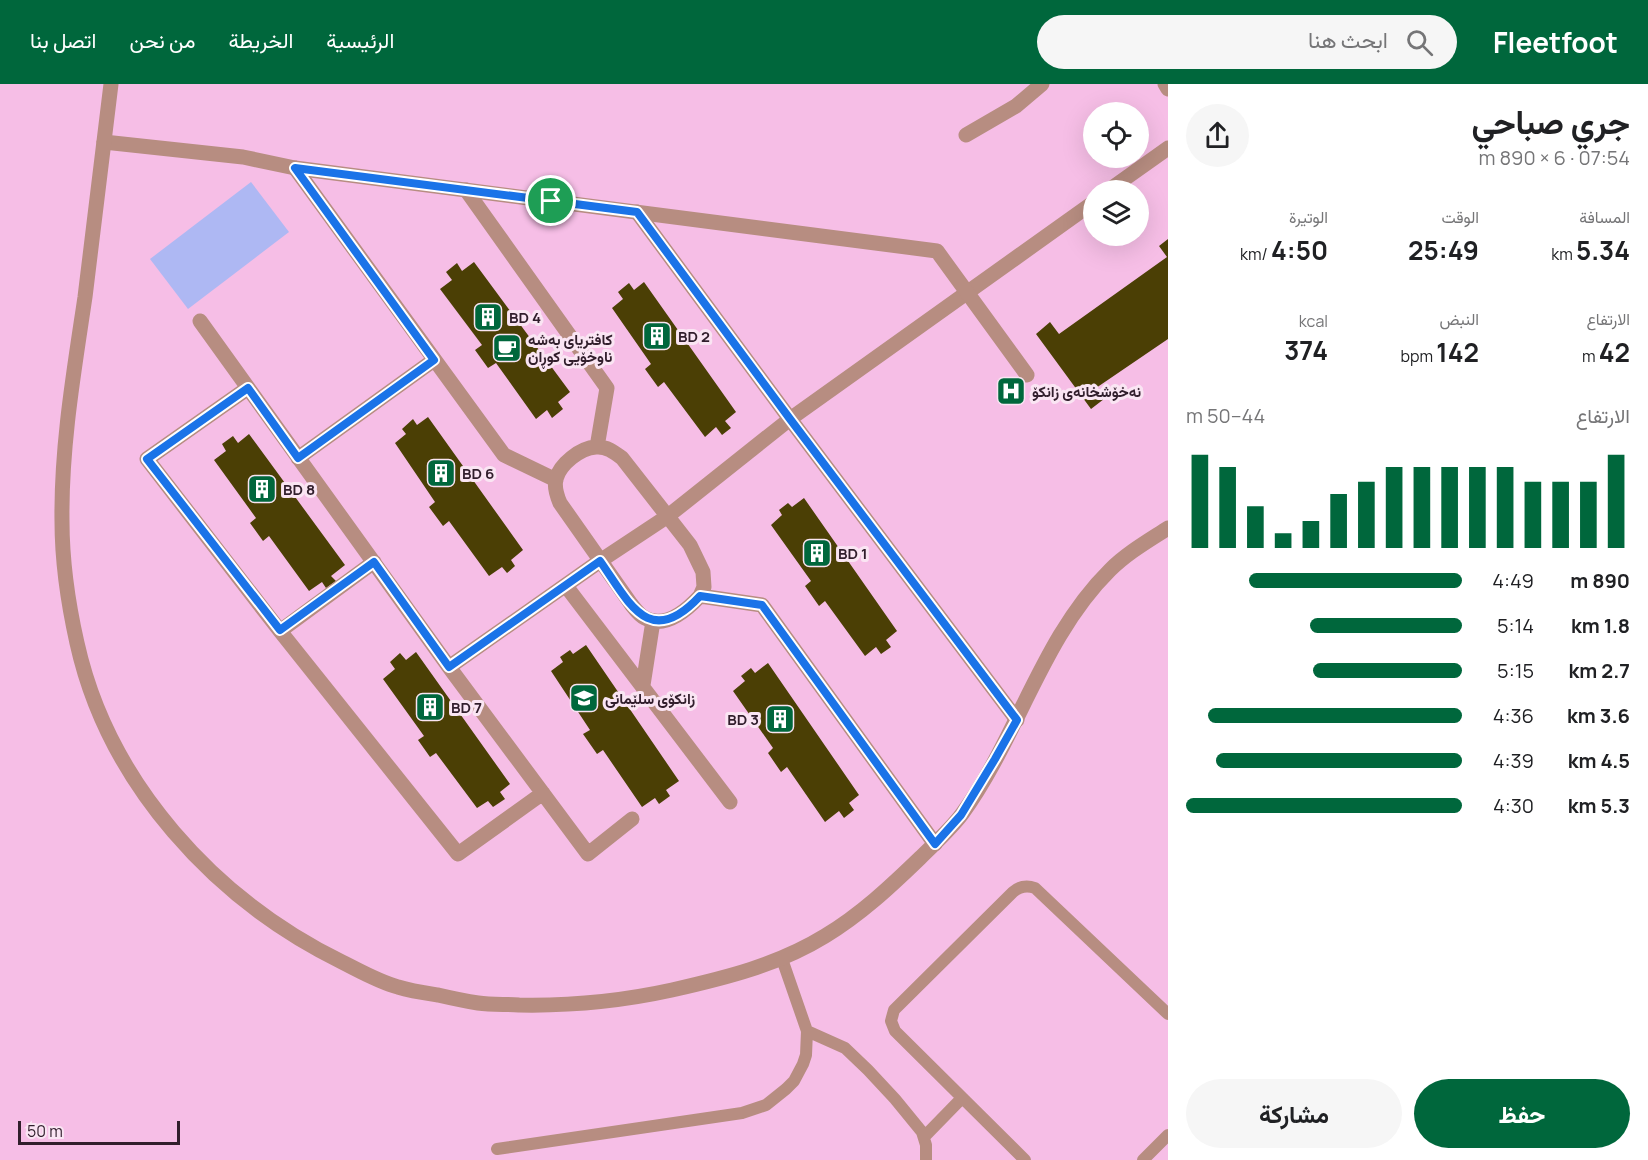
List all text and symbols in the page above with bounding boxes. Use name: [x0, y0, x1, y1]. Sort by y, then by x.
search box: [1037, 15, 1457, 69]
text: Fleetfoot: [1493, 23, 1618, 61]
text: ابحث هنا: [1308, 25, 1388, 55]
text: اتصل بنا: [30, 26, 96, 54]
text: من نحن: [129, 26, 195, 54]
text: الخريطة: [228, 26, 293, 54]
text: الرئيسية: [326, 26, 394, 54]
icon: search: [1403, 26, 1436, 59]
text: جري صباحي: [1471, 99, 1630, 144]
map controls: [1083, 102, 1149, 246]
button: locate: [1083, 102, 1149, 168]
button: share: [1186, 104, 1249, 167]
text: 07:54 · 6 × 890 m: [1479, 144, 1630, 171]
pin: [525, 175, 576, 226]
button: layers: [1083, 180, 1149, 246]
icon: arrive: [534, 184, 567, 217]
text: الوتيرة: [1289, 206, 1328, 228]
text: الوقت: [1441, 206, 1479, 228]
text: المسافة: [1579, 206, 1630, 228]
text: 4:50: [1271, 232, 1328, 268]
text: 25:49: [1408, 232, 1479, 268]
text: 5.34: [1576, 232, 1630, 268]
text: /km: [1240, 243, 1271, 265]
text: km: [1551, 243, 1576, 265]
building icon: BD 4: [472, 301, 504, 333]
place label: BD 4: [509, 307, 541, 328]
text: النبض: [1439, 308, 1479, 330]
text: الارتفاع: [1587, 308, 1630, 330]
text: kcal: [1299, 310, 1328, 332]
building icon: BD 2: [641, 320, 673, 352]
place label: BD 2: [678, 326, 710, 347]
place label: کافتریای بەشە ناوخۆیی کوڕان: [528, 329, 613, 369]
cafe icon: کافتریای بەشە ناوخۆیی کوڕان: [491, 332, 523, 364]
text: 374: [1284, 332, 1328, 368]
text: 142: [1436, 334, 1479, 370]
text: 42: [1599, 334, 1630, 370]
text: bpm: [1401, 345, 1436, 367]
text: m: [1582, 345, 1599, 367]
hospital icon: نەخۆشخانەی زانکۆ: [995, 375, 1027, 407]
place label: نەخۆشخانەی زانکۆ: [1032, 381, 1141, 402]
text: 44–50 m: [1186, 402, 1265, 429]
text: الارتفاع: [1576, 402, 1630, 429]
building icon: BD 6: [425, 457, 457, 489]
place label: BD 6: [462, 463, 494, 484]
building icon: BD 8: [246, 473, 278, 505]
place label: BD 8: [283, 479, 315, 500]
building icon: BD 1: [801, 537, 833, 569]
place label: BD 1: [838, 543, 868, 564]
text: 4:49: [1492, 567, 1534, 594]
text: 890 m: [1570, 567, 1630, 594]
text: 5:14: [1497, 612, 1534, 639]
text: 1.8 km: [1571, 612, 1630, 639]
text: 5:15: [1497, 657, 1534, 684]
text: 2.7 km: [1569, 657, 1630, 684]
school or university icon: زانکۆی سلێمانی: [568, 682, 600, 714]
place label: زانکۆی سلێمانی: [605, 688, 695, 709]
building icon: BD 7: [414, 691, 446, 723]
place label: BD 7: [451, 697, 482, 718]
text: 4:36: [1493, 702, 1534, 729]
text: 3.6 km: [1567, 702, 1630, 729]
building icon: BD 3: [764, 703, 796, 735]
place label: BD 3: [727, 709, 759, 730]
text: 4:39: [1493, 747, 1534, 774]
text: 4.5 km: [1568, 747, 1630, 774]
text: 4:30: [1493, 792, 1534, 819]
text: 5.3 km: [1568, 792, 1630, 819]
button: مشاركة: [1186, 1079, 1402, 1148]
button: حفظ: [1414, 1079, 1630, 1148]
scale bar: [18, 1118, 180, 1146]
text: 50 m: [27, 1120, 63, 1142]

